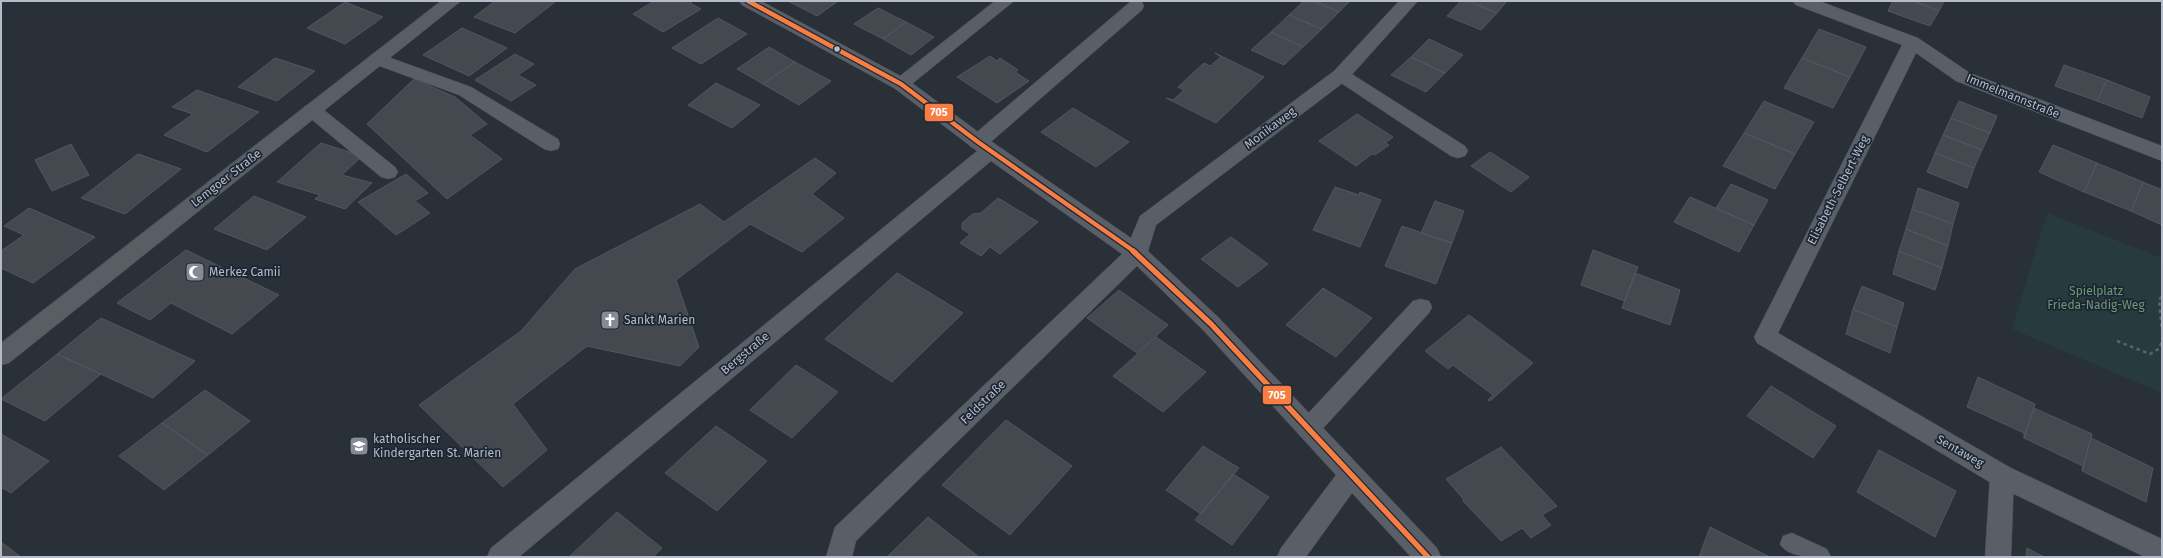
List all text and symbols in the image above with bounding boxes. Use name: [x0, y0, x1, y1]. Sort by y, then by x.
unlabelled marker: [832, 44, 842, 54]
street label: Immelmannstraße: [1964, 71, 2062, 121]
line badge: 705: [924, 103, 954, 122]
street label: Monikaweg: [1242, 104, 1299, 152]
text: 705: [930, 106, 948, 119]
street label: Elisabeth-Selbert-Weg: [1804, 132, 1872, 247]
street label: Lemgoer Straße: [188, 146, 264, 210]
mosque icon: Merkez Camii: [184, 261, 206, 283]
place label: Merkez Camii: [209, 265, 281, 279]
park label: Spielplatz Frieda-Nadig-Weg: [2047, 284, 2145, 312]
church icon: Sankt Marien: [599, 309, 621, 331]
place label: Sankt Marien: [624, 313, 695, 327]
street label: Bergstraße: [718, 329, 772, 377]
street label: Feldstraße: [958, 377, 1008, 427]
line badge: 705: [1262, 385, 1292, 405]
text: 705: [1268, 389, 1286, 402]
place label: katholischer Kindergarten St. Marien: [373, 432, 501, 460]
street label: Sentaweg: [1934, 432, 1987, 470]
school or university icon: katholischer Kindergarten St. Marien: [348, 435, 370, 457]

